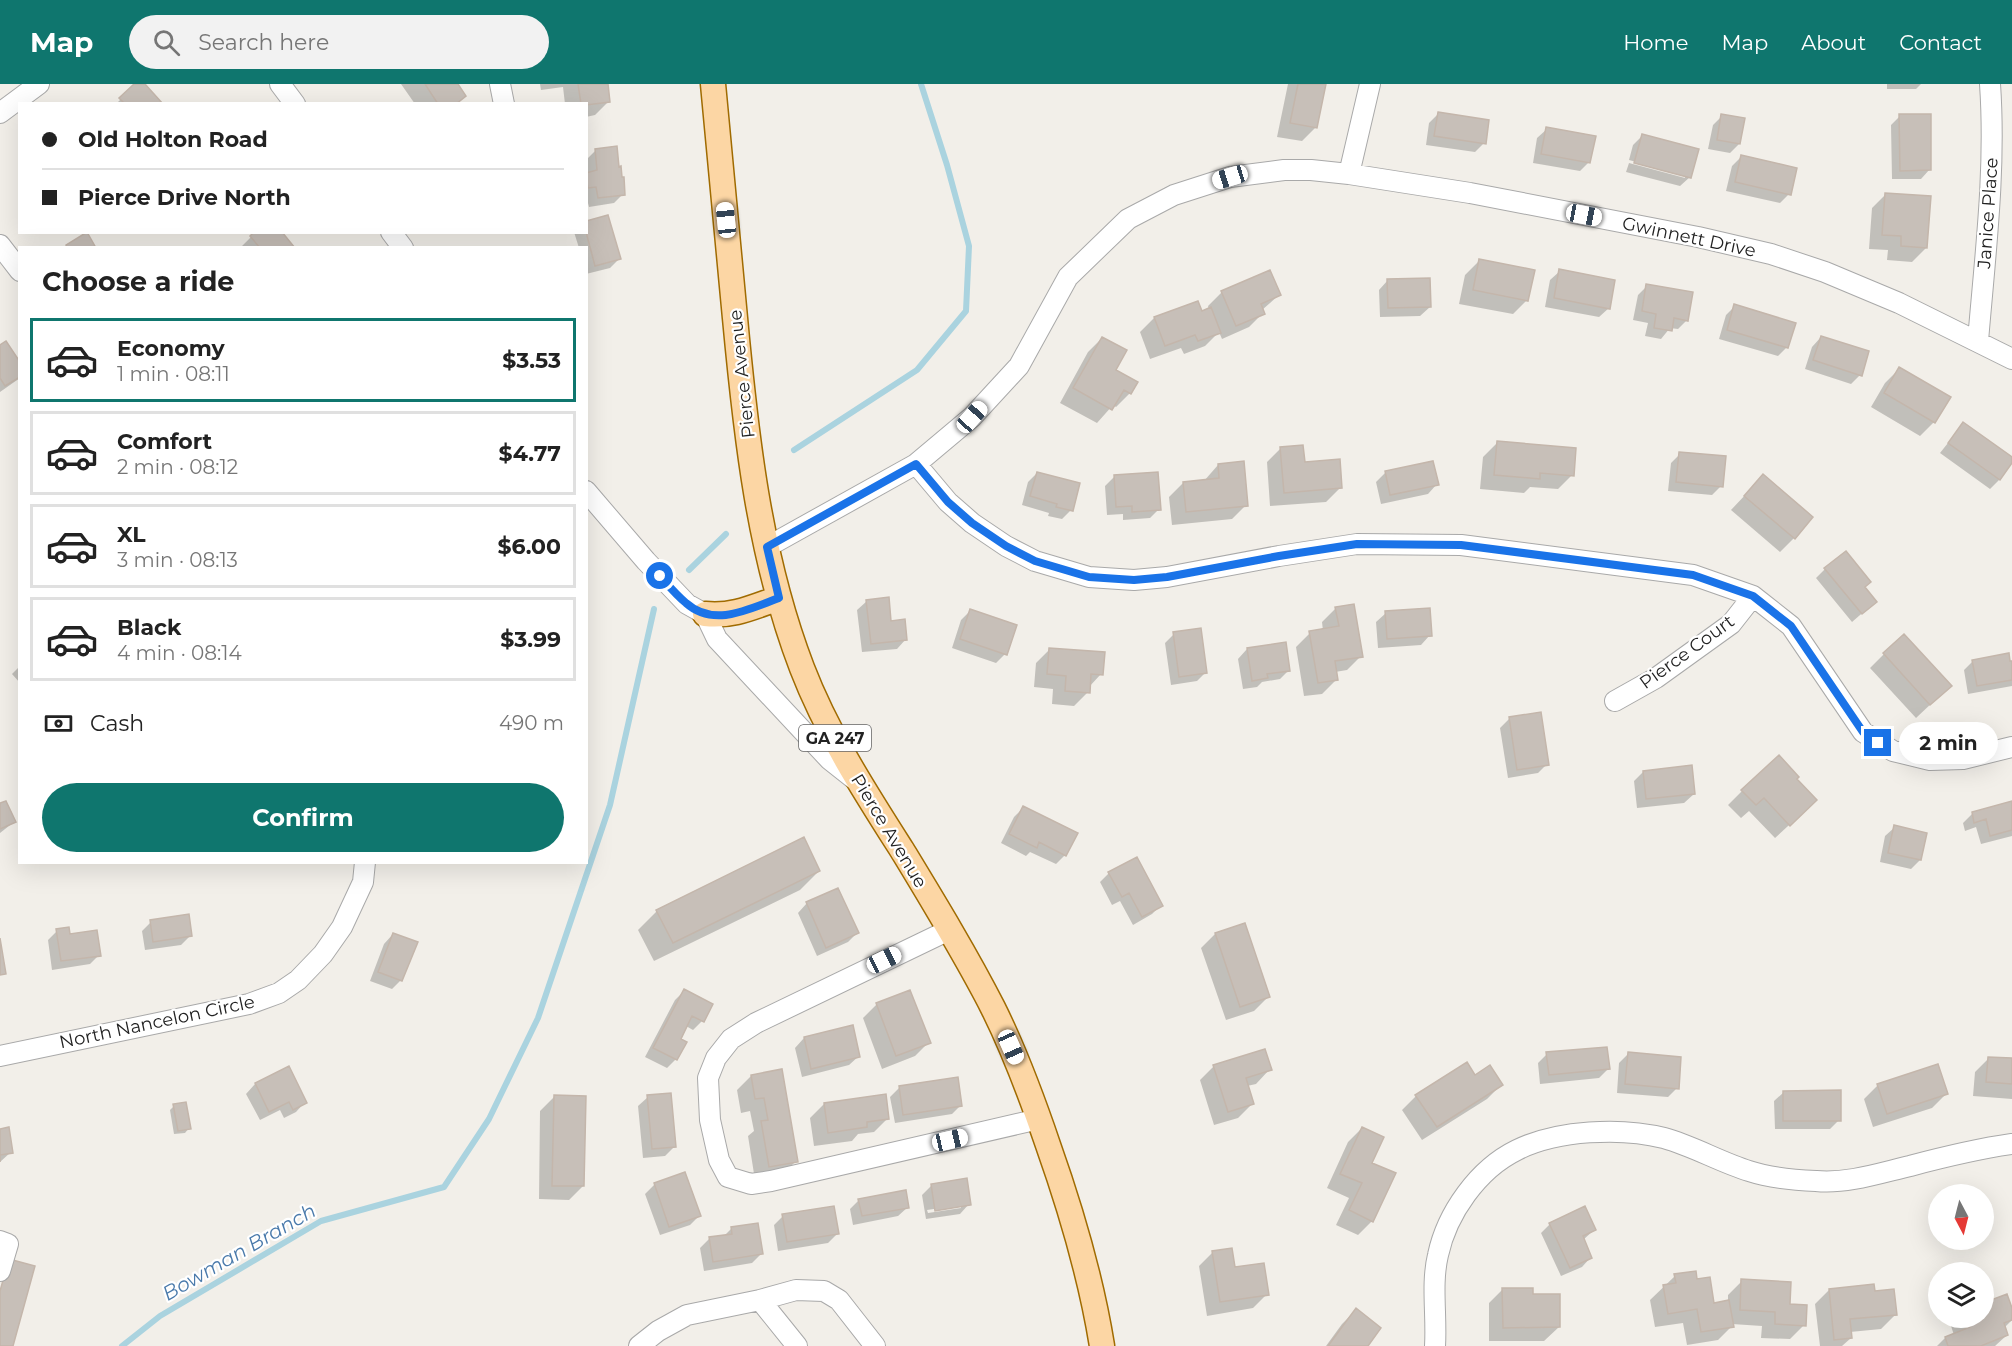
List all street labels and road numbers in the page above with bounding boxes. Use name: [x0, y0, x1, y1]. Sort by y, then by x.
street label: Janice Place: [1973, 157, 2003, 270]
street label: Gwinnett Drive: [1620, 212, 1758, 262]
street label: Pierce Avenue: [724, 309, 760, 439]
street label: Pierce Court: [1635, 610, 1739, 694]
road number: GA 247: [799, 725, 871, 751]
street label: Pierce Avenue: [846, 770, 932, 892]
street label: North Nancelon Circle: [57, 991, 257, 1053]

